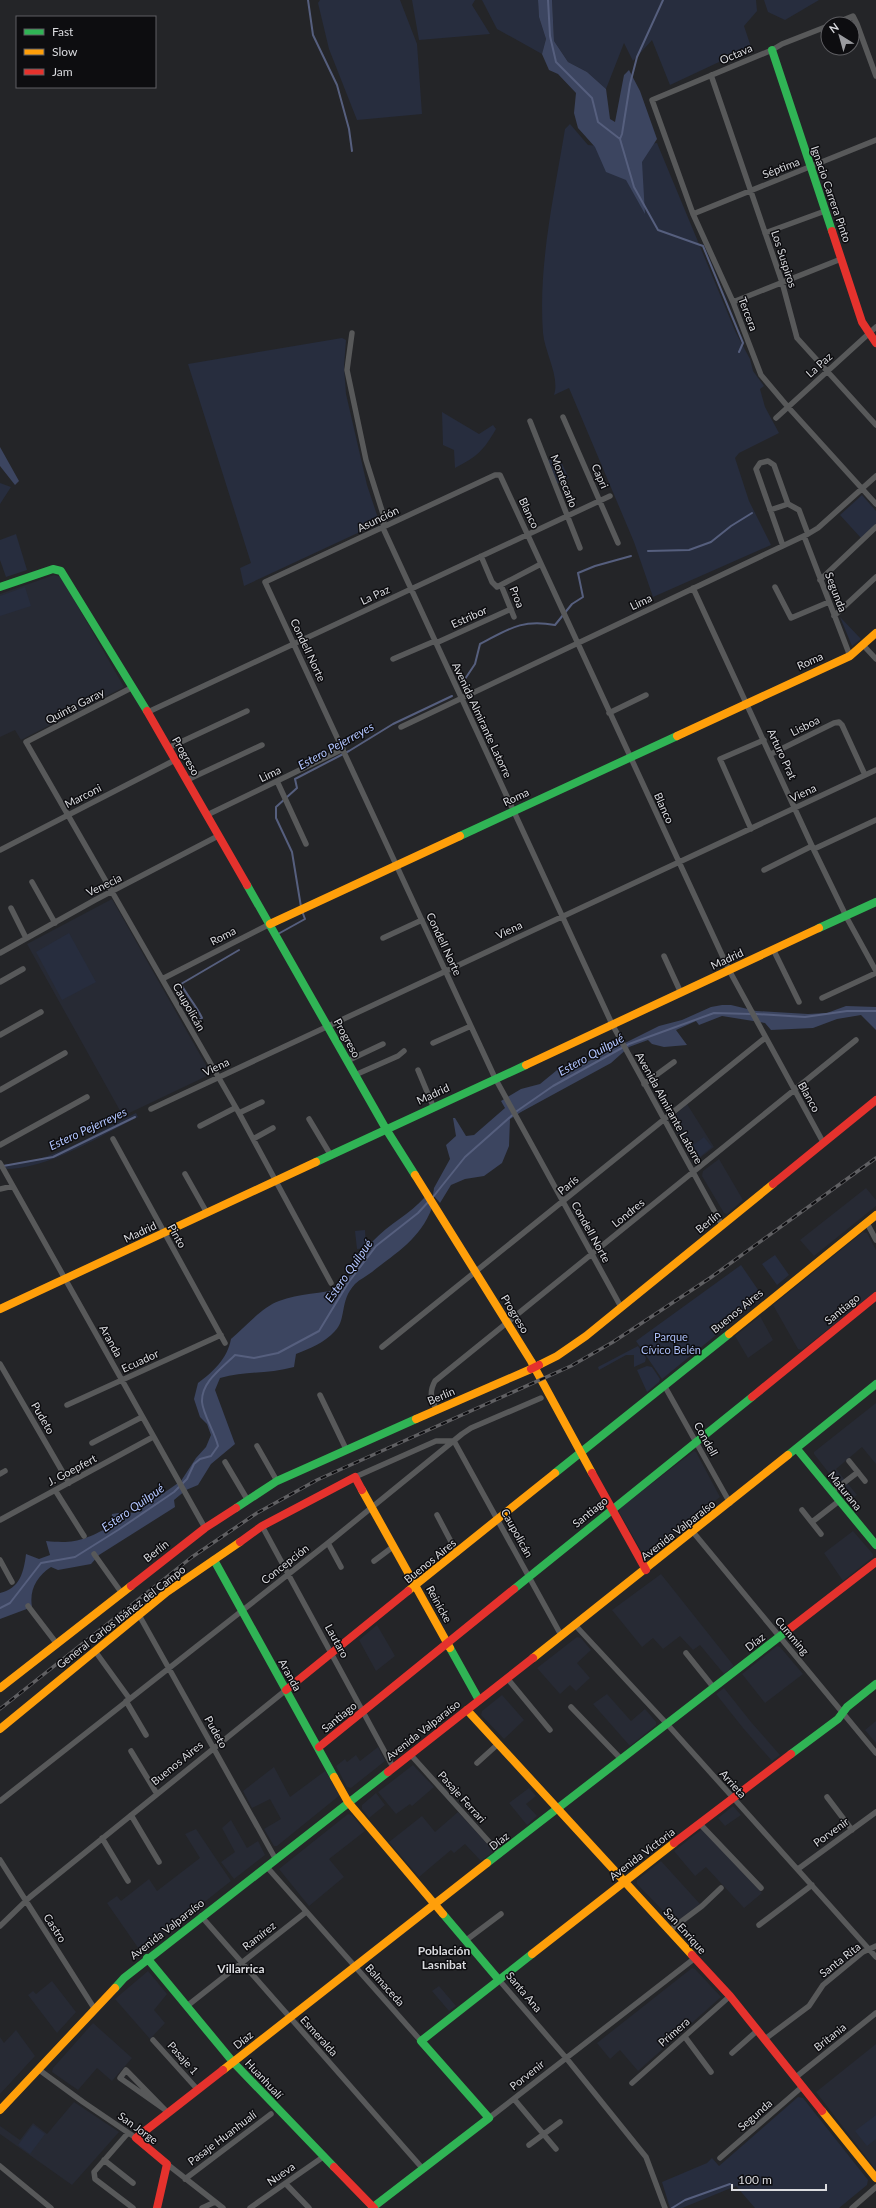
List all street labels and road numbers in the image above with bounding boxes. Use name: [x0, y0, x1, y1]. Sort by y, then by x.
street label: Octava: [717, 41, 754, 66]
street label: Ignacio Carrera Pinto: [809, 144, 854, 244]
street label: Séptima: [760, 154, 801, 181]
street label: Los Suspiros: [769, 229, 800, 289]
street label: Tercera: [736, 295, 761, 333]
street label: La Paz: [803, 349, 834, 380]
street label: Montecarlo: [548, 453, 581, 509]
street label: Capri: [589, 461, 612, 490]
street label: Blanco: [517, 495, 542, 530]
street label: Asunción: [355, 503, 401, 534]
street label: Segunda: [823, 570, 850, 613]
street label: La Paz: [358, 582, 392, 607]
street label: Proa: [507, 584, 528, 609]
street label: Lima: [628, 591, 654, 612]
street label: Estribor: [449, 603, 489, 630]
street label: Condell Norte: [288, 616, 329, 683]
street label: Roma: [795, 649, 825, 672]
street label: Avenida Almirante Latorre: [450, 660, 515, 780]
street label: Quinta Garay: [43, 685, 107, 726]
street label: Lisboa: [788, 713, 821, 738]
street label: Arturo Prat: [765, 727, 800, 781]
street label: Progreso: [170, 734, 203, 778]
street label: Lima: [257, 763, 283, 784]
street label: Marconi: [62, 781, 104, 810]
street label: Viena: [788, 781, 818, 804]
street label: Roma: [501, 785, 531, 808]
street label: Blanco: [652, 790, 677, 825]
street label: Venecia: [84, 870, 124, 899]
street label: Condell Norte: [424, 910, 465, 977]
street label: Viena: [494, 918, 524, 941]
street label: Roma: [208, 924, 238, 948]
street label: Madrid: [708, 945, 745, 972]
street label: Caupolicán: [170, 980, 208, 1033]
street label: Progreso: [331, 1016, 363, 1060]
street label: Avenida Almirante Latorre: [633, 1050, 706, 1166]
street label: Viena: [201, 1055, 231, 1078]
street label: Blanco: [796, 1079, 823, 1114]
street label: Madrid: [414, 1080, 451, 1107]
street label: París: [555, 1172, 581, 1197]
street label: Londres: [609, 1195, 647, 1230]
street label: Condell Norte: [569, 1199, 614, 1265]
street label: Berlín: [693, 1208, 723, 1236]
street label: Madrid: [121, 1218, 158, 1245]
street label: Pinto: [166, 1221, 189, 1250]
street label: Buenos Aires: [708, 1286, 765, 1335]
street label: Santiago: [821, 1290, 862, 1327]
street label: Progreso: [499, 1292, 532, 1335]
street label: Aranda: [97, 1322, 126, 1359]
street label: Ecuador: [119, 1346, 160, 1375]
street label: Berlín: [425, 1384, 456, 1407]
street label: Pudeto: [29, 1399, 58, 1436]
street label: Condell: [692, 1420, 721, 1458]
street label: J. Goepfert: [45, 1451, 98, 1488]
street label: Maturana: [826, 1469, 865, 1513]
street label: Santiago: [569, 1493, 610, 1530]
street label: Avenida Valparaíso: [638, 1497, 717, 1563]
street label: Caupolicán: [499, 1506, 536, 1559]
street label: Buenos Aires: [401, 1536, 458, 1585]
street label: Berlín: [141, 1537, 171, 1564]
street label: Concepción: [258, 1541, 311, 1586]
street label: General Carlos Ibáñez del Campo: [54, 1562, 188, 1671]
street label: Reinicke: [424, 1583, 455, 1625]
street label: Cumming: [773, 1614, 812, 1658]
street label: Lautaro: [323, 1622, 352, 1660]
street label: Díaz: [742, 1630, 767, 1653]
street label: Aranda: [276, 1656, 305, 1693]
street label: Avenida Valparaíso: [383, 1697, 462, 1763]
street label: Santiago: [318, 1698, 359, 1735]
street label: Pudeto: [202, 1713, 231, 1750]
street label: Buenos Aires: [148, 1738, 205, 1787]
street label: Arrieta: [717, 1767, 749, 1800]
street label: Pasaje Ferrari: [436, 1768, 489, 1825]
street label: Porvenir: [810, 1814, 851, 1849]
street label: Avenida Victoria: [606, 1825, 677, 1882]
street label: Díaz: [486, 1829, 511, 1852]
street label: Avenida Valparaíso: [127, 1896, 206, 1962]
street label: San Enrique: [661, 1905, 710, 1956]
street label: Castro: [41, 1911, 69, 1944]
street label: Ramírez: [240, 1919, 278, 1953]
street label: Santa Rita: [817, 1940, 863, 1980]
street label: Balmaceda: [363, 1961, 408, 2008]
street label: Santa Ana: [504, 1969, 545, 2014]
street label: Esmeralda: [298, 2013, 341, 2058]
street label: Primera: [655, 2014, 692, 2049]
street label: Britania: [811, 2020, 848, 2053]
street label: Díaz: [230, 2028, 255, 2051]
street label: Pasaje 1: [165, 2039, 202, 2077]
street label: Huanhualí: [243, 2056, 286, 2101]
street label: Porvenir: [507, 2057, 547, 2092]
street label: Segunda: [735, 2096, 775, 2133]
street label: Pasaje Huanhualí: [185, 2107, 259, 2168]
street label: San Jorge: [116, 2109, 161, 2146]
street label: Nueva: [264, 2159, 297, 2188]

